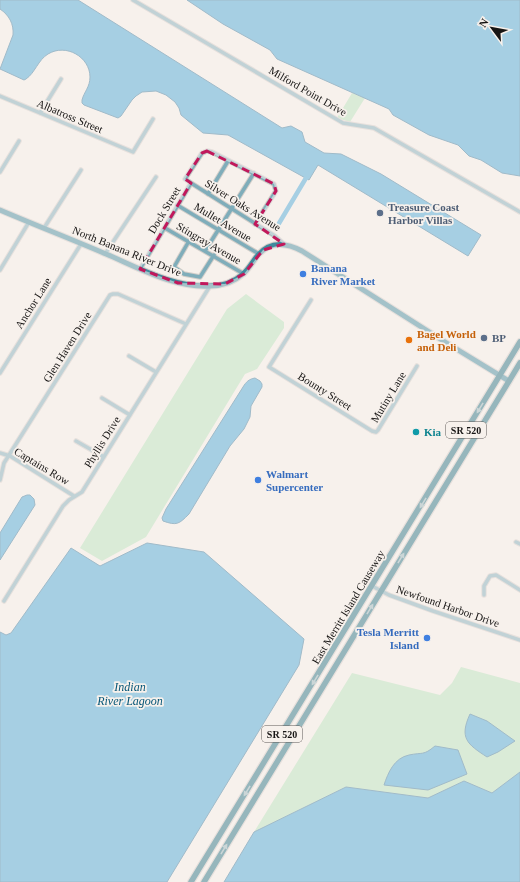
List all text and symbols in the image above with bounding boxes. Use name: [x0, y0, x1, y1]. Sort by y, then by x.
north arrow: [472, 8, 512, 48]
text: N: [476, 16, 491, 29]
street label: Milford Point Drive: [267, 64, 349, 118]
street label: Albatross Street: [35, 97, 105, 135]
street label: Silver Oaks Avenue: [203, 177, 283, 233]
street label: Dock Street: [145, 185, 183, 235]
street label: Mullet Avenue: [192, 200, 254, 244]
place label: Treasure Coast Harbor Villas: [388, 201, 460, 226]
marker: Treasure Coast Harbor Villas: [375, 208, 385, 218]
street label: Stingray Avenue: [174, 220, 244, 266]
street label: North Banana River Drive: [71, 224, 183, 278]
place label: Banana River Market: [311, 262, 376, 287]
marker: Banana River Market: [298, 269, 308, 279]
street label: Anchor Lane: [13, 275, 53, 331]
street label: Glen Haven Drive: [41, 310, 94, 384]
place label: Bagel World and Deli: [417, 328, 476, 353]
place label: BP: [492, 332, 506, 344]
marker: BP: [479, 333, 489, 343]
marker: Bagel World and Deli: [404, 335, 414, 345]
street label: Mutiny Lane: [368, 369, 408, 425]
street label: Bounty Street: [296, 370, 354, 412]
one-way arrow: [476, 402, 483, 414]
street label: Phyllis Drive: [81, 414, 123, 470]
road number: SR 520: [446, 422, 486, 438]
place label: Kia: [424, 426, 442, 438]
marker: Kia: [411, 427, 421, 437]
street label: Captains Row: [12, 445, 72, 487]
place label: Walmart Supercenter: [266, 468, 323, 493]
marker: Walmart Supercenter: [253, 475, 263, 485]
one-way arrow: [419, 497, 426, 509]
street label: East Merritt Island Causeway: [309, 548, 387, 666]
one-way arrow: [398, 552, 405, 564]
street label: Newfound Harbor Drive: [395, 583, 501, 629]
one-way arrow: [367, 603, 374, 615]
place label: Tesla Merritt Island: [357, 626, 419, 651]
marker: Tesla Merritt Island: [422, 633, 432, 643]
one-way arrow: [312, 674, 319, 686]
water label: Indian River Lagoon: [96, 680, 163, 708]
road number: SR 520: [262, 726, 302, 742]
one-way arrow: [244, 785, 251, 796]
one-way arrow: [220, 844, 228, 854]

